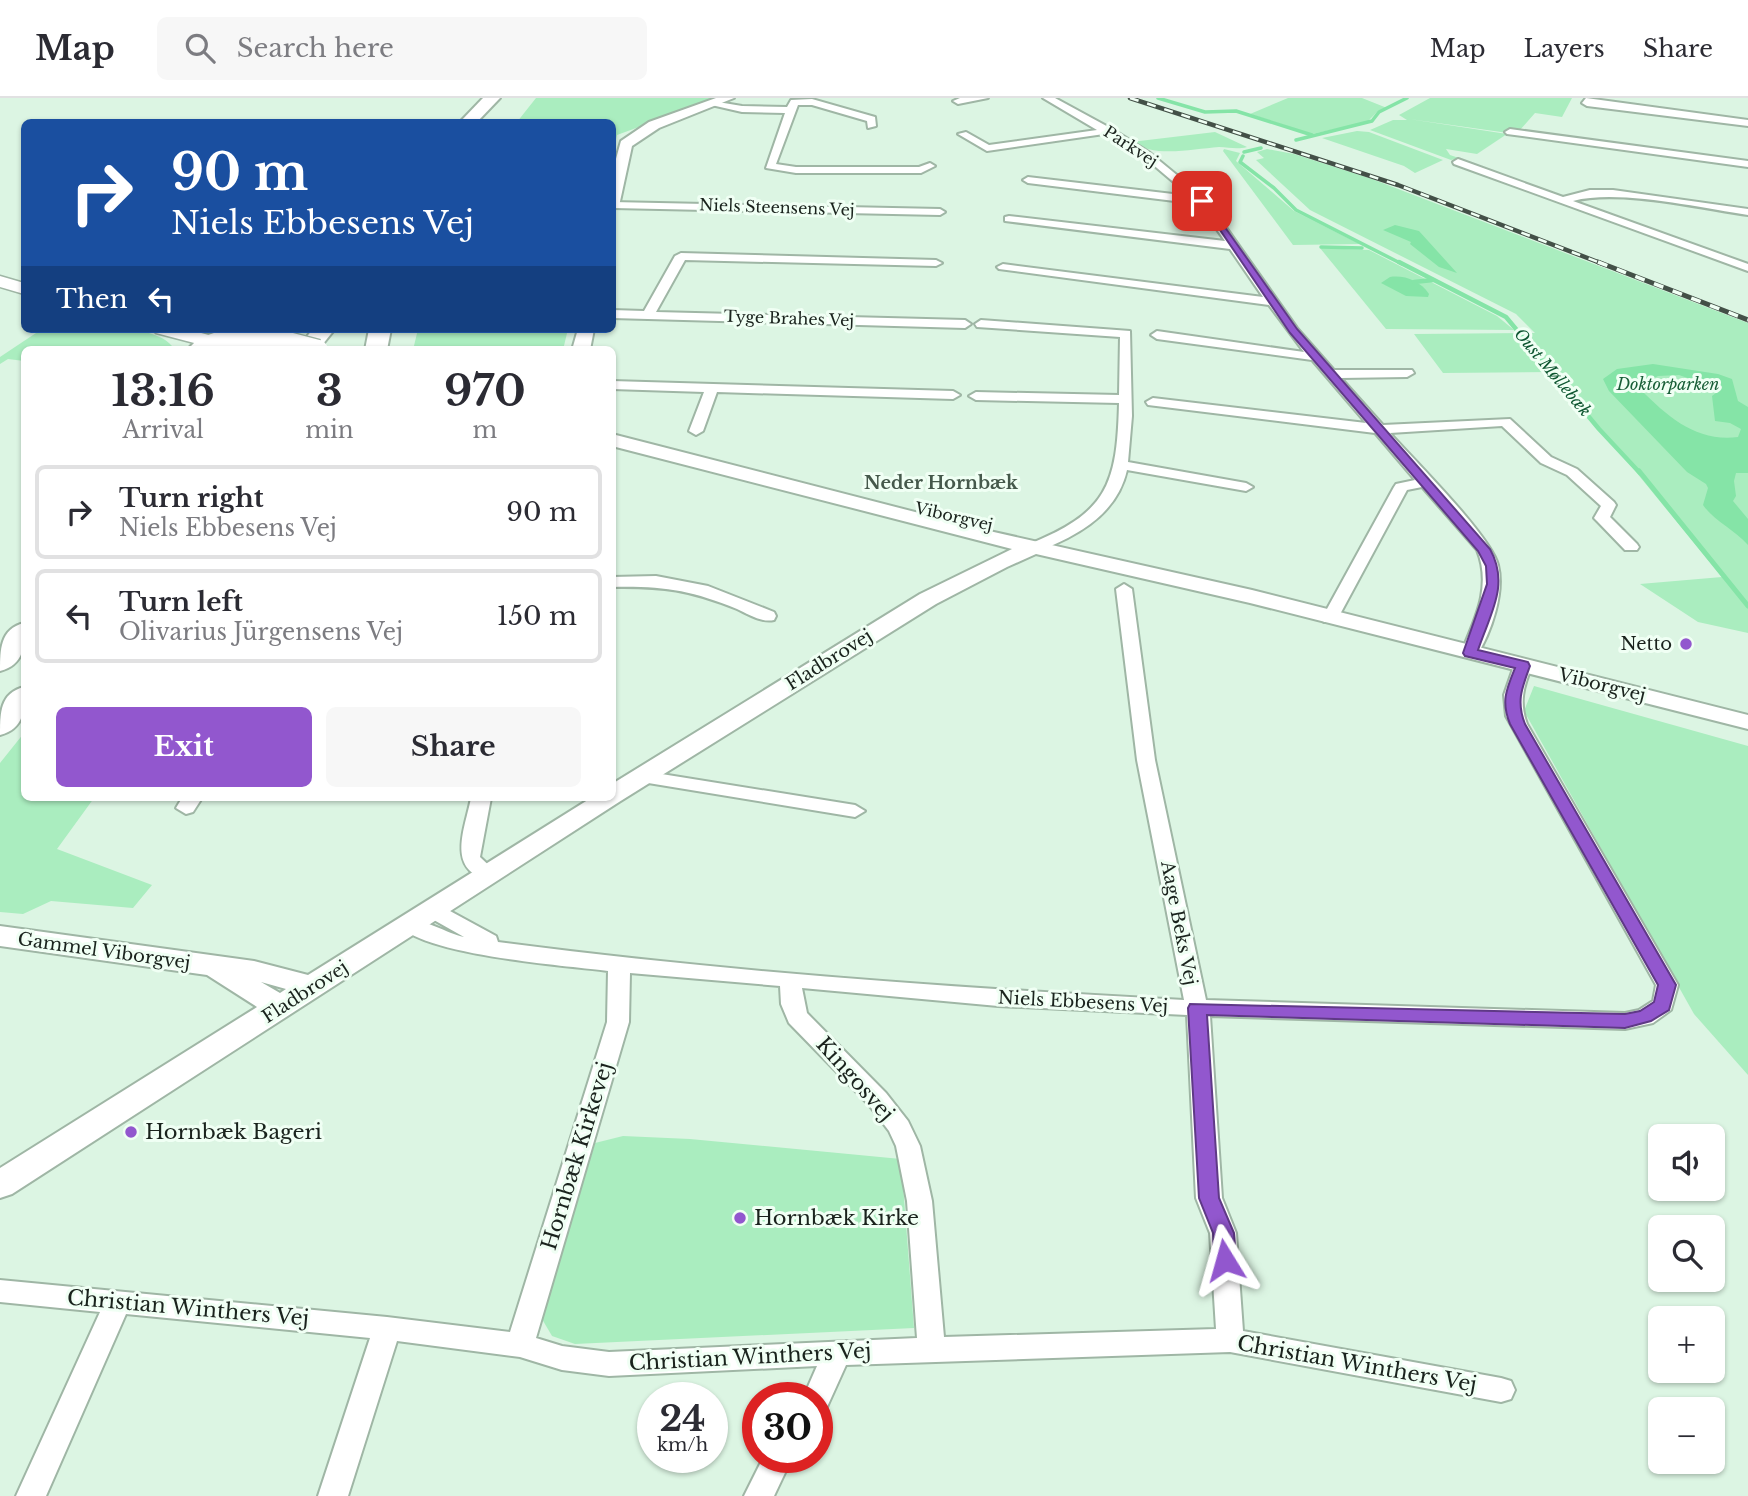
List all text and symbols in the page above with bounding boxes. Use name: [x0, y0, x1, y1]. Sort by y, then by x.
search box: [157, 17, 647, 80]
text: Map: [35, 28, 115, 69]
icon: search: [181, 29, 219, 67]
text: Search here: [237, 32, 394, 64]
text: Map: [1430, 34, 1486, 63]
text: Layers: [1524, 34, 1605, 63]
text: Share: [1643, 34, 1713, 63]
street label: Parkvej: [1100, 121, 1162, 171]
text: 90 m: [171, 142, 308, 203]
icon: right: [56, 147, 147, 238]
pin: [1172, 171, 1232, 231]
icon: arrive: [1183, 182, 1221, 220]
street label: Niels Steensens Vej: [699, 194, 855, 220]
text: Niels Ebbesens Vej: [171, 203, 474, 243]
icon: left: [142, 280, 180, 318]
text: Then: [56, 283, 128, 315]
street label: Tyge Brahes Vej: [724, 306, 854, 330]
water label: Oust Møllebæk: [1510, 324, 1596, 420]
text: 13:16: [111, 365, 215, 417]
text: 3: [316, 365, 343, 417]
text: 970: [444, 365, 526, 417]
park label: Doktorparken: [1616, 374, 1719, 394]
text: Arrival: [122, 416, 204, 444]
text: min: [305, 416, 354, 444]
text: m: [472, 416, 497, 444]
district label: Neder Hornbæk: [864, 472, 1019, 494]
text: Turn right: [119, 482, 264, 514]
icon: right: [60, 493, 98, 531]
text: 90 m: [506, 496, 577, 528]
street label: Viborgvej: [912, 497, 995, 535]
text: Niels Ebbesens Vej: [119, 514, 337, 542]
text: Turn left: [119, 586, 243, 618]
icon: left: [60, 597, 98, 635]
text: 150 m: [497, 600, 577, 632]
text: Olivarius Jürgensens Vej: [119, 618, 403, 646]
street label: Fladbrovej: [782, 625, 876, 695]
place label: Netto: [1621, 633, 1672, 655]
marker: Netto: [1678, 636, 1694, 652]
street label: Viborgvej: [1555, 663, 1648, 706]
button: Exit: [56, 707, 312, 787]
button: Share: [326, 707, 581, 787]
street label: Aage Beks Vej: [1156, 858, 1202, 987]
street label: Gammel Viborgvej: [16, 928, 192, 974]
street label: Fladbrovej: [258, 956, 352, 1028]
street label: Niels Ebbesens Vej: [997, 987, 1169, 1017]
street label: Kingosvej: [810, 1032, 900, 1126]
street label: Hornbæk Kirkevej: [536, 1059, 618, 1253]
place label: Hornbæk Bageri: [145, 1119, 322, 1145]
marker: Hornbæk Bageri: [123, 1124, 139, 1140]
map controls: [1648, 1124, 1725, 1474]
button: sound: [1648, 1124, 1725, 1201]
place label: Hornbæk Kirke: [754, 1205, 919, 1231]
marker: Hornbæk Kirke: [732, 1210, 748, 1226]
button: search: [1648, 1215, 1725, 1292]
position arrow: [1188, 1223, 1262, 1297]
street label: Christian Winthers Vej: [66, 1284, 310, 1332]
button: +: [1648, 1306, 1725, 1383]
street label: Christian Winthers Vej: [1235, 1330, 1479, 1398]
street label: Christian Winthers Vej: [628, 1338, 872, 1376]
speed limit sign: 30: [742, 1382, 833, 1473]
text: 24: [659, 1397, 706, 1440]
button: −: [1648, 1397, 1725, 1474]
text: km/h: [657, 1434, 708, 1456]

